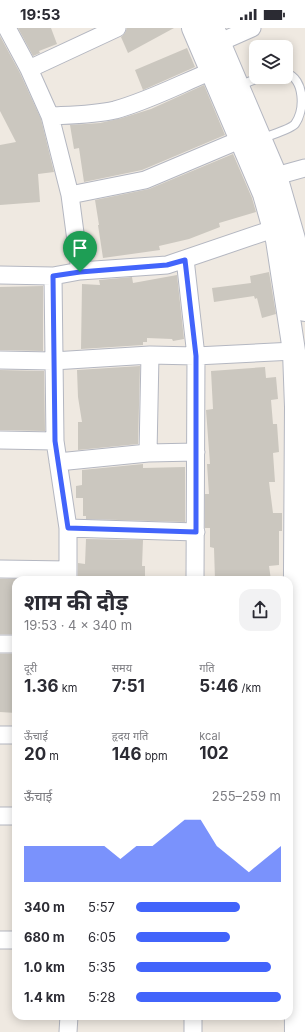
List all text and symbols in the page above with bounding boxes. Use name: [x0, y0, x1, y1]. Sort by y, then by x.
text: 19:53: [20, 5, 61, 24]
map controls: [249, 40, 293, 84]
button: layers: [249, 40, 293, 84]
pin: [63, 231, 97, 272]
icon: arrive: [69, 237, 91, 259]
text: शाम की दौड़: [24, 589, 128, 615]
button: share: [239, 589, 281, 631]
text: 19:53 · 4 × 340 m: [24, 617, 132, 633]
text: दूरी: [24, 661, 37, 675]
text: समय: [112, 661, 132, 675]
text: गति: [199, 661, 215, 675]
text: 1.36: [24, 676, 59, 696]
text: 7:51: [112, 676, 145, 696]
text: 5:46: [199, 676, 238, 696]
text: km: [59, 681, 77, 695]
text: /km: [238, 681, 261, 695]
text: ऊँचाई: [24, 729, 48, 743]
text: हृदय गति: [112, 729, 148, 743]
text: kcal: [199, 729, 220, 743]
text: 102: [199, 743, 229, 763]
text: 20: [24, 744, 46, 764]
text: 146: [112, 744, 142, 764]
text: m: [46, 749, 59, 763]
text: bpm: [142, 749, 168, 763]
text: ऊँचाई: [24, 788, 52, 804]
text: 255–259 m: [212, 788, 281, 804]
text: 340 m: [24, 899, 65, 915]
text: 5:57: [88, 899, 115, 915]
text: 680 m: [24, 929, 65, 945]
text: 6:05: [88, 929, 116, 945]
text: 1.0 km: [24, 959, 65, 975]
text: 5:35: [88, 959, 116, 975]
text: 1.4 km: [24, 989, 65, 1005]
text: 5:28: [88, 989, 116, 1005]

